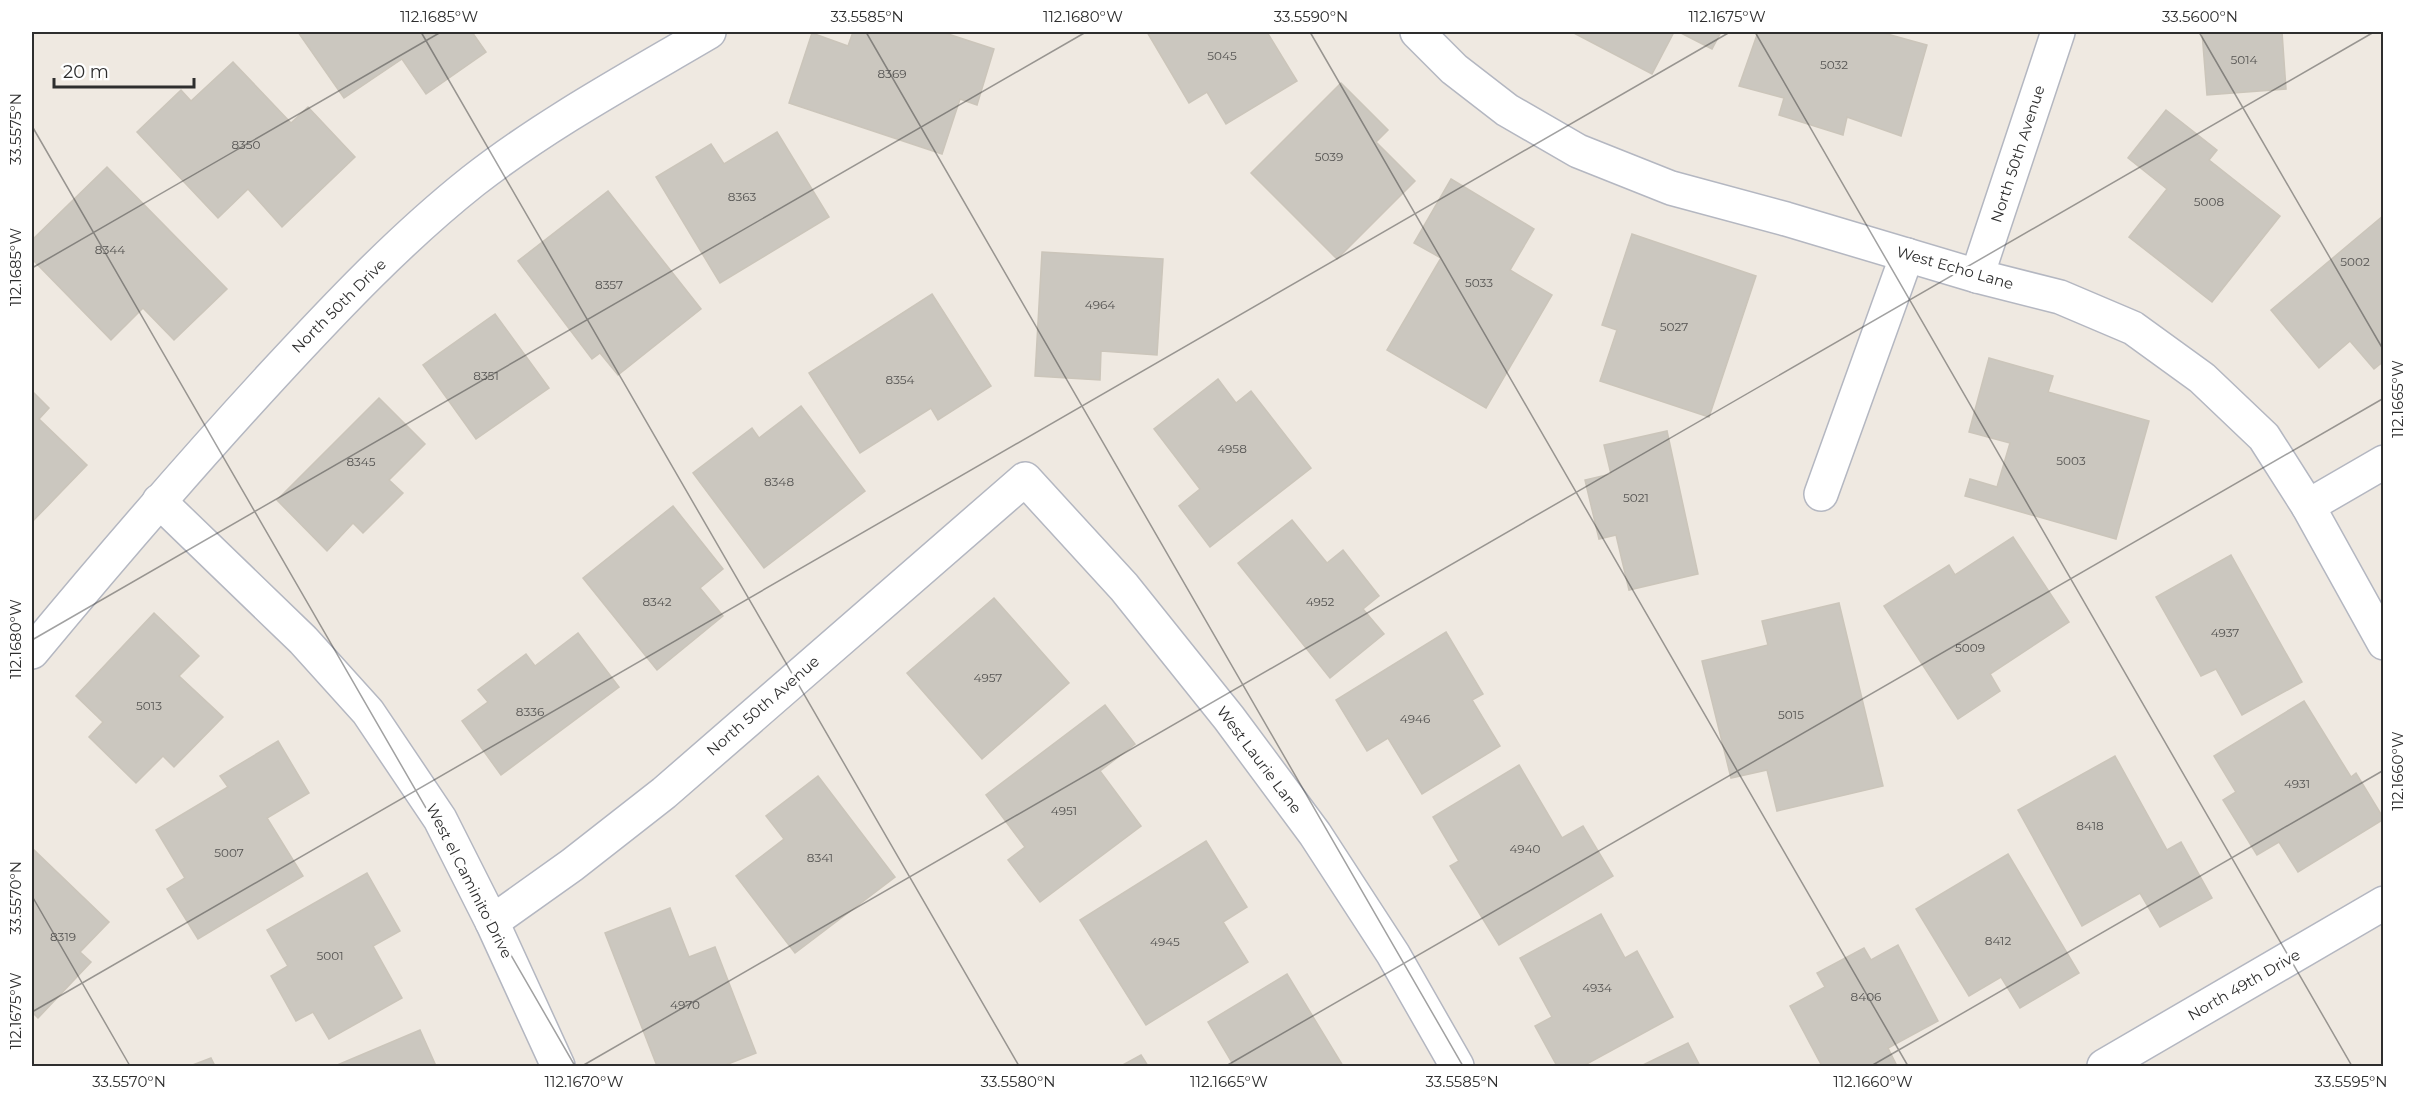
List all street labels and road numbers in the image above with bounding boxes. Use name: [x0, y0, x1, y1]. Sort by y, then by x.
street label: North 50th Avenue: [1986, 83, 2049, 225]
street label: West Echo Lane: [1894, 242, 2016, 293]
street label: North 50th Drive: [287, 254, 390, 357]
street label: North 50th Avenue: [702, 651, 823, 760]
street label: West Laurie Lane: [1213, 702, 1306, 817]
street label: West el Caminito Drive: [422, 800, 517, 961]
street label: North 49th Drive: [2184, 945, 2303, 1024]

